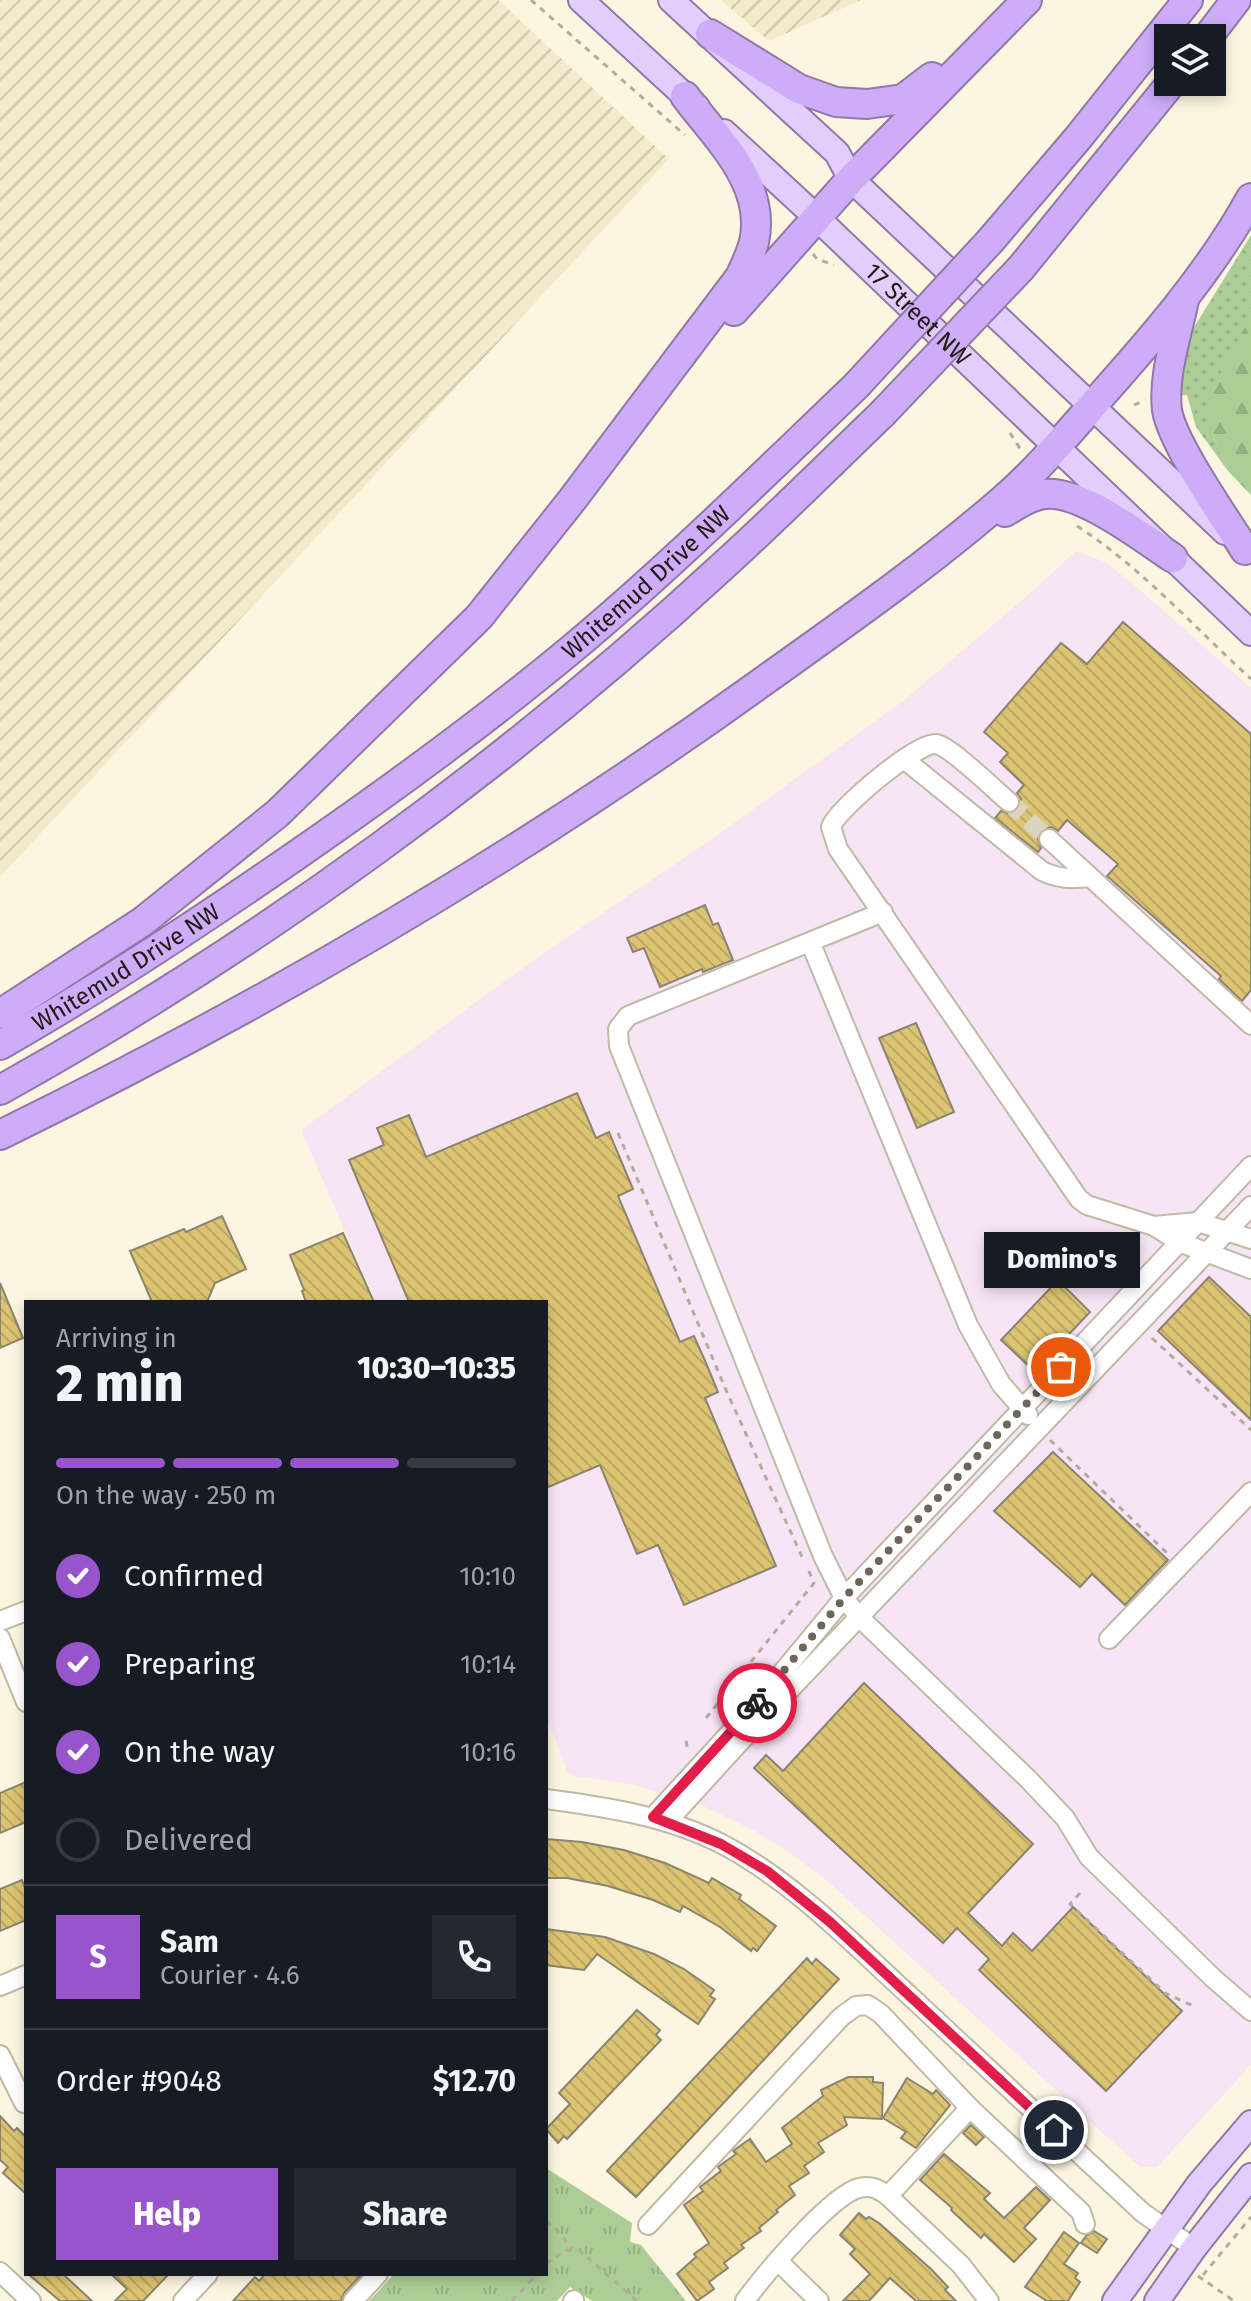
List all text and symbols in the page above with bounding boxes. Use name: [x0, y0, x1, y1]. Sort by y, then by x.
map controls: [1154, 24, 1226, 96]
button: layers: [1154, 24, 1226, 96]
street label: 17 Street NW: [859, 257, 976, 371]
street label: Whitemud Drive NW: [556, 500, 736, 665]
street label: Whitemud Drive NW: [27, 898, 225, 1037]
callout: Domino's: [983, 1231, 1139, 1287]
text: Domino's: [1007, 1244, 1117, 1275]
text: Arriving in: [56, 1323, 177, 1354]
pin: [1027, 1333, 1095, 1401]
icon: bag: [1039, 1345, 1083, 1389]
text: 10:30–10:35: [357, 1350, 516, 1386]
text: 2 min: [56, 1352, 183, 1415]
text: On the way · 250 m: [56, 1480, 276, 1511]
icon: check: [56, 1554, 100, 1598]
text: Confirmed: [124, 1558, 264, 1594]
text: 10:10: [459, 1561, 516, 1592]
icon: check: [56, 1642, 100, 1686]
text: Preparing: [124, 1646, 255, 1682]
text: 10:14: [460, 1649, 516, 1680]
courier: [717, 1663, 797, 1743]
icon: bike: [735, 1681, 779, 1725]
icon: check: [56, 1730, 100, 1774]
text: On the way: [124, 1734, 275, 1770]
text: 10:16: [460, 1737, 516, 1768]
text: Delivered: [124, 1822, 253, 1858]
button: phone: [432, 1915, 516, 1999]
text: Sam: [160, 1924, 219, 1960]
text: S: [89, 1939, 107, 1975]
text: Courier · 4.6: [160, 1960, 300, 1991]
text: Order #9048: [56, 2063, 222, 2099]
text: $12.70: [433, 2063, 516, 2099]
pin: [1020, 2096, 1088, 2164]
icon: home: [1032, 2108, 1076, 2152]
button: Help: [56, 2168, 278, 2260]
button: Share: [294, 2168, 516, 2260]

